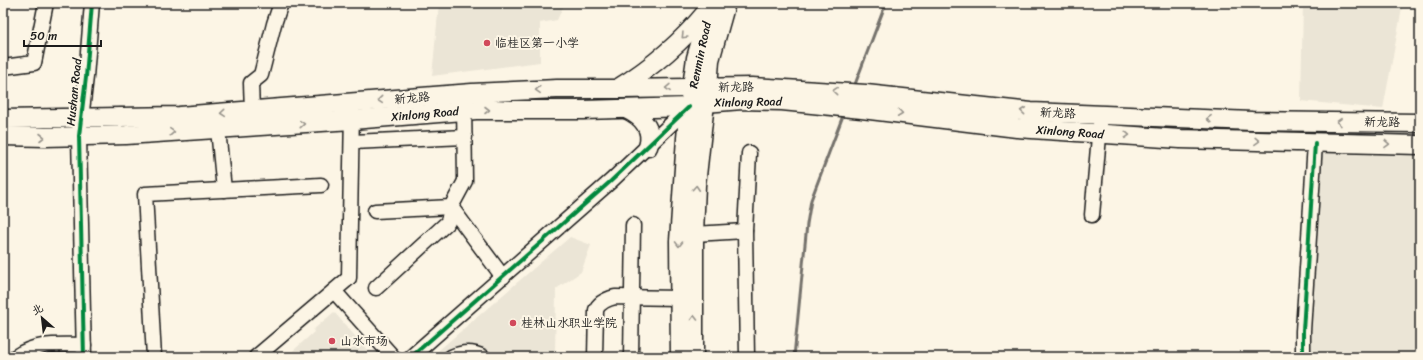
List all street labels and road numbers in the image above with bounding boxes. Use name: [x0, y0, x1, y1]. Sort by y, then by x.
street label: Renmin Road: [682, 18, 718, 90]
street label: Hushan Road: [60, 55, 89, 127]
street label: 新龙路: [718, 76, 754, 98]
street label: 新龙路: [393, 85, 431, 111]
street label: Xinlong Road: [713, 90, 783, 114]
street label: Xinlong Road: [389, 100, 460, 128]
street label: 新龙路: [1040, 101, 1076, 125]
street label: 新龙路: [1364, 111, 1400, 133]
street label: Xinlong Road: [1034, 119, 1105, 145]

